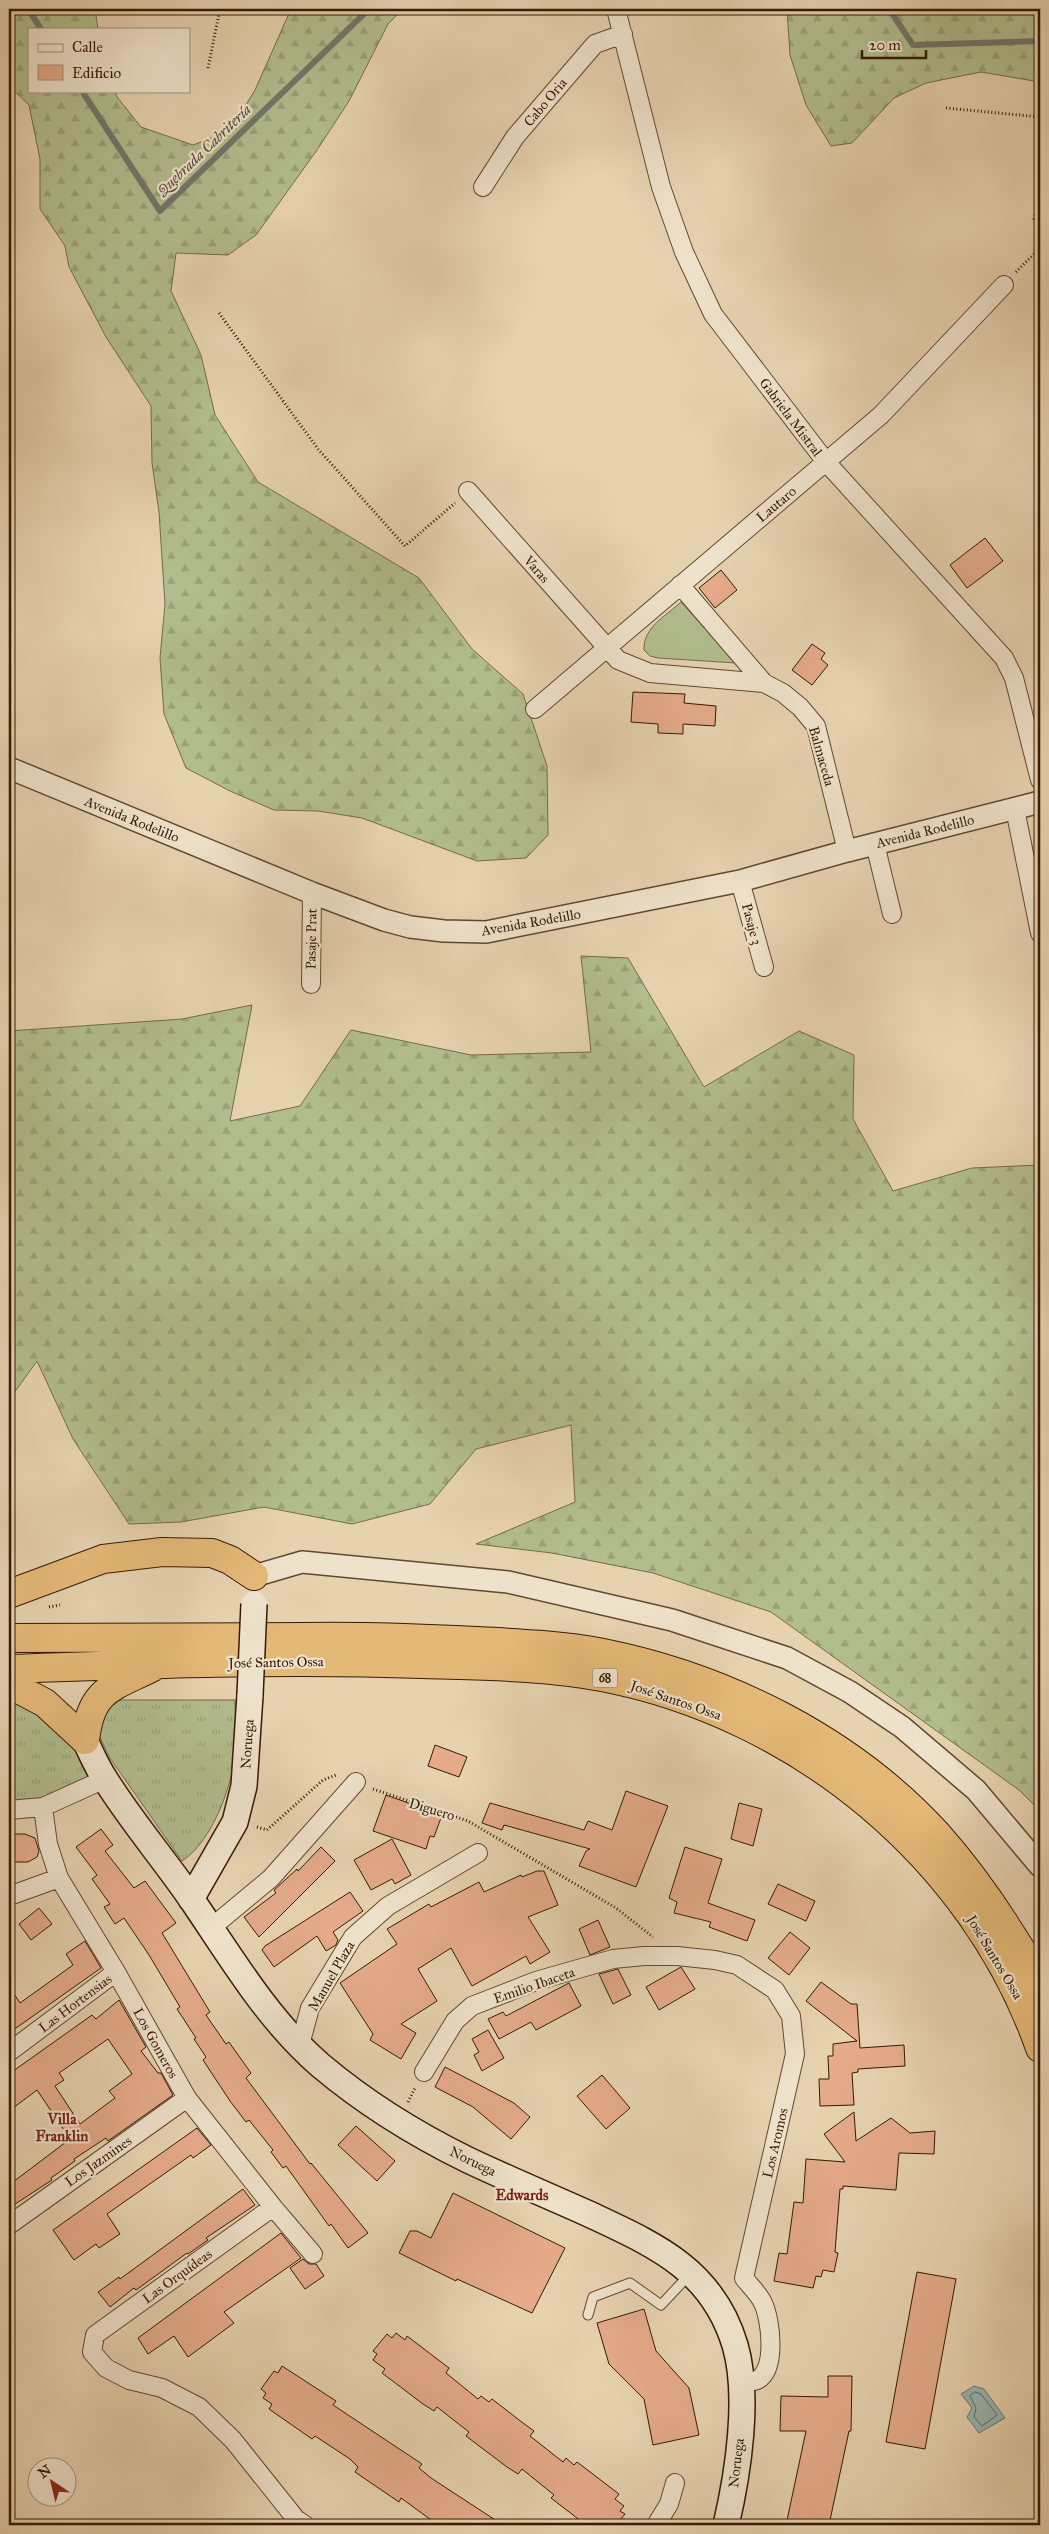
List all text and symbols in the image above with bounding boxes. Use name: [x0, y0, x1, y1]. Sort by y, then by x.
legend: [28, 28, 190, 92]
scale bar: [862, 28, 925, 60]
text: 20 m: [869, 36, 901, 54]
text: Calle: [72, 38, 103, 56]
text: Edificio: [72, 64, 121, 82]
street label: Cabo Oria: [520, 75, 571, 130]
water label: Quebrada Cabritería: [153, 101, 255, 200]
street label: Gabriela Mistral: [756, 375, 826, 460]
street label: Lautaro: [753, 483, 800, 526]
street label: Varas: [519, 551, 553, 587]
street label: Balmaceda: [805, 724, 838, 788]
street label: Avenida Rodelillo: [81, 792, 182, 846]
street label: Avenida Rodelillo: [873, 811, 976, 852]
street label: Pasaje 3: [738, 901, 765, 947]
street label: Avenida Rodelillo: [479, 905, 582, 940]
street label: Pasaje Prat: [302, 908, 321, 970]
street label: José Santos Ossa: [226, 1653, 324, 1673]
road number: 68: [592, 1669, 618, 1688]
street label: José Santos Ossa: [626, 1676, 724, 1725]
street label: Noruega: [237, 1719, 258, 1769]
street label: Diguero: [407, 1794, 457, 1825]
street label: José Santos Ossa: [961, 1910, 1026, 2003]
street label: Manuel Plaza: [305, 1938, 358, 2014]
street label: Emilio Ibaceta: [491, 1964, 577, 2007]
street label: Las Hortensias: [35, 1970, 115, 2036]
street label: Los Gomeros: [129, 2005, 182, 2081]
street label: Los Aromos: [759, 2106, 792, 2180]
district label: Villa Franklin: [36, 2110, 89, 2145]
street label: Los Jazmines: [62, 2132, 135, 2191]
street label: Noruega: [447, 2143, 499, 2180]
district label: Edwards: [496, 2186, 549, 2204]
street label: Las Orquídeas: [139, 2245, 216, 2308]
street label: Noruega: [725, 2437, 748, 2489]
north arrow: [28, 2456, 78, 2506]
text: N: [35, 2461, 55, 2482]

